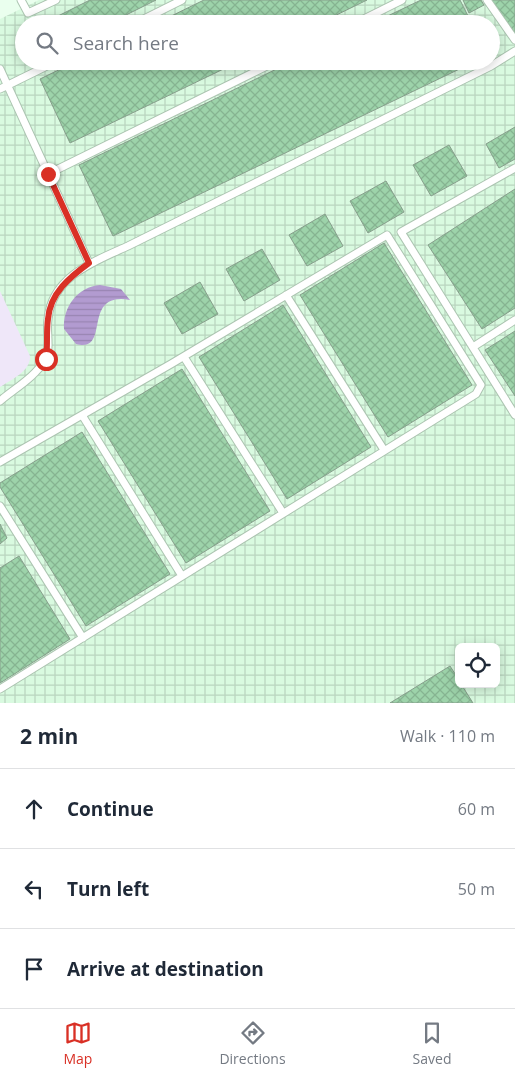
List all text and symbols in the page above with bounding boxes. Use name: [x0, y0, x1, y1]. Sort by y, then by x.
search box: [15, 15, 500, 70]
icon: search: [33, 29, 61, 57]
text: Search here: [73, 30, 179, 56]
route end: [37, 163, 60, 186]
route start: [35, 348, 58, 371]
map controls: [455, 643, 500, 688]
button: locate: [455, 643, 500, 688]
text: 2 min: [20, 722, 78, 750]
text: Walk · 110 m: [400, 725, 495, 747]
icon: ahead: [20, 795, 48, 823]
text: Continue: [67, 796, 154, 822]
text: 60 m: [458, 798, 495, 820]
icon: left: [20, 875, 48, 903]
text: Turn left: [67, 876, 149, 902]
text: 50 m: [458, 878, 495, 900]
icon: arrive: [20, 955, 48, 983]
text: Arrive at destination: [67, 956, 264, 982]
tab: Map: [63, 1019, 92, 1068]
tab: Directions: [219, 1019, 286, 1068]
tab: Saved: [413, 1019, 451, 1068]

